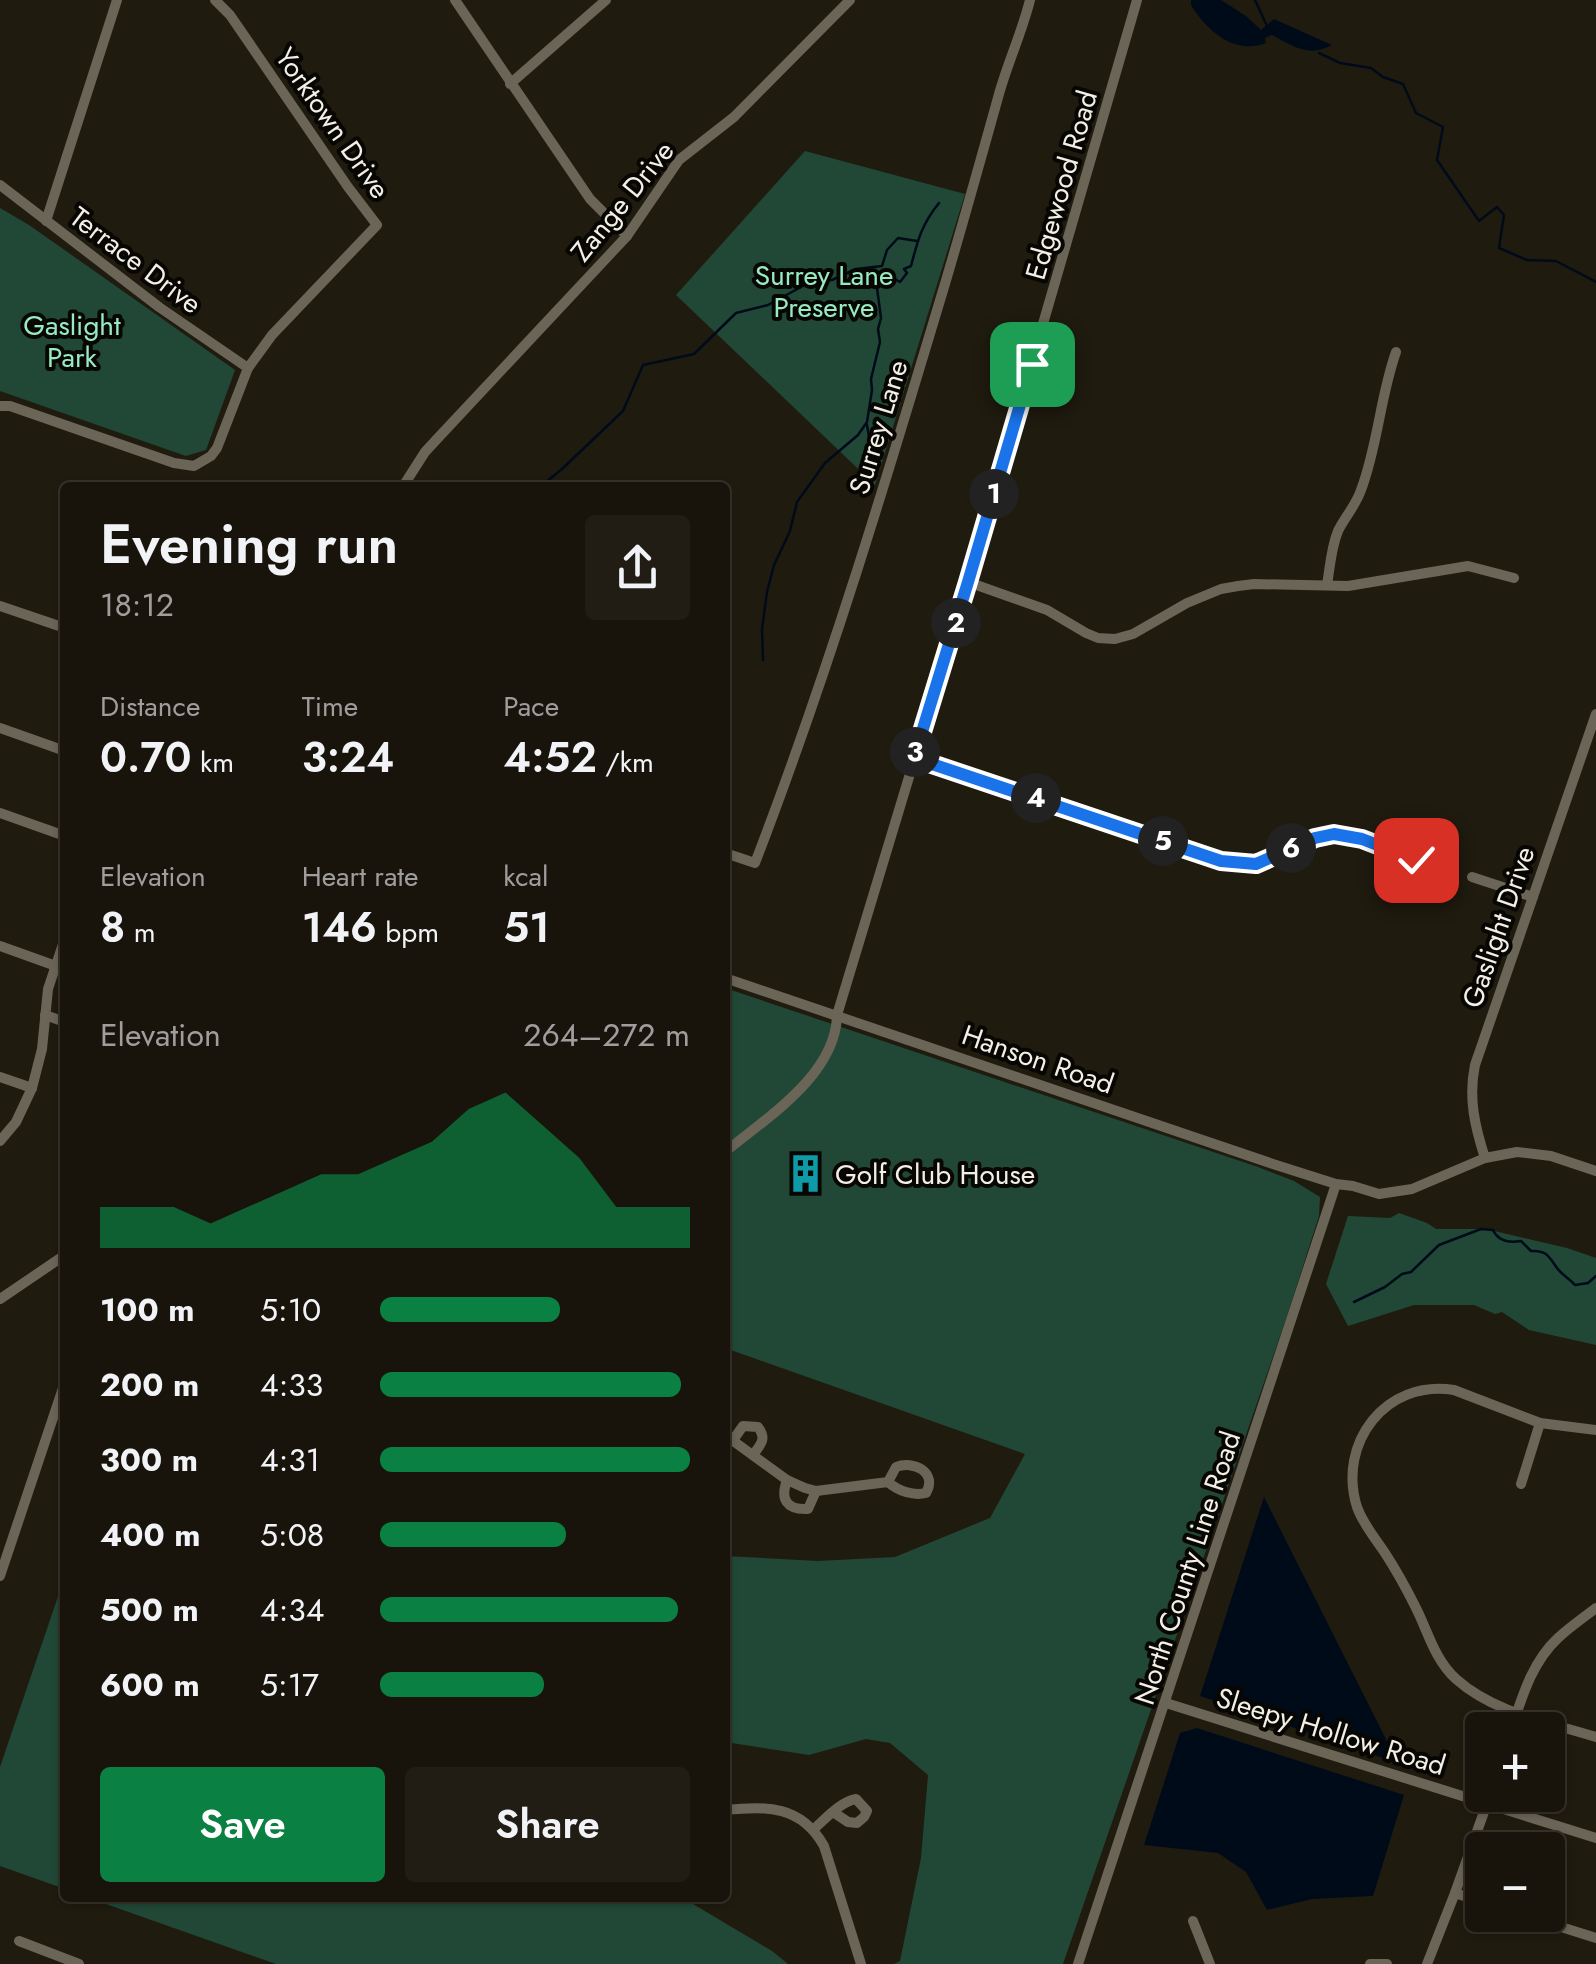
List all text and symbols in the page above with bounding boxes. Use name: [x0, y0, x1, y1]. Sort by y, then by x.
street label: Yorktown Drive: [265, 39, 400, 207]
street label: Edgewood Road: [1015, 86, 1108, 285]
street label: Zange Drive: [561, 132, 684, 270]
street label: Terrace Drive: [61, 197, 210, 324]
park label: Surrey Lane Preserve: [755, 255, 893, 328]
park label: Gaslight Park: [23, 305, 121, 378]
pin: [990, 322, 1075, 407]
icon: arrive: [1005, 337, 1060, 392]
street label: Surrey Lane: [839, 355, 918, 499]
pin: 1: [969, 469, 1019, 519]
text: 1: [987, 473, 1001, 514]
text: Evening run: [100, 504, 398, 584]
button: share: [585, 515, 690, 620]
text: 18:12: [100, 582, 174, 628]
pin: 2: [931, 598, 981, 648]
text: 2: [947, 602, 965, 643]
text: Distance: [100, 686, 200, 727]
text: Time: [302, 686, 358, 727]
text: Pace: [503, 686, 559, 727]
text: 0.70: [100, 727, 192, 788]
text: 3:24: [302, 727, 394, 788]
text: 4:52: [503, 727, 597, 788]
pin: 3: [890, 727, 940, 777]
text: 3: [906, 731, 924, 772]
text: km: [192, 742, 234, 783]
text: /km: [597, 742, 654, 783]
pin: 4: [1011, 773, 1061, 823]
text: 4: [1026, 777, 1046, 818]
pin: 5: [1138, 816, 1188, 866]
pin: [1374, 818, 1459, 903]
text: 5: [1154, 820, 1172, 861]
pin: 6: [1266, 823, 1316, 873]
text: 6: [1282, 827, 1300, 868]
icon: check: [1389, 833, 1444, 888]
street label: Gaslight Drive: [1452, 841, 1545, 1013]
text: Elevation: [100, 856, 206, 897]
text: Heart rate: [302, 856, 419, 897]
text: kcal: [503, 856, 549, 897]
text: 8: [100, 897, 125, 958]
text: 146: [302, 897, 377, 958]
text: 51: [503, 897, 550, 958]
text: m: [125, 912, 156, 953]
text: bpm: [377, 912, 439, 953]
text: Elevation: [100, 1012, 221, 1058]
text: 264–272 m: [523, 1012, 690, 1058]
street label: Hanson Road: [956, 1014, 1119, 1105]
building icon: Golf Club House: [784, 1153, 826, 1195]
place label: Golf Club House: [835, 1154, 1035, 1195]
text: 100 m: [100, 1287, 195, 1333]
text: 5:10: [260, 1287, 321, 1333]
text: 200 m: [100, 1362, 199, 1408]
text: 4:33: [260, 1362, 323, 1408]
street label: North County Line Road: [1124, 1426, 1251, 1710]
text: 300 m: [100, 1437, 198, 1483]
text: 4:31: [260, 1437, 320, 1483]
text: 400 m: [100, 1512, 201, 1558]
text: 5:08: [260, 1512, 324, 1558]
text: 500 m: [100, 1587, 199, 1633]
text: 4:34: [260, 1587, 324, 1633]
text: 600 m: [100, 1662, 200, 1708]
text: 5:17: [260, 1662, 319, 1708]
street label: Sleepy Hollow Road: [1211, 1677, 1451, 1786]
map controls: [1465, 1712, 1565, 1932]
button: +: [1465, 1712, 1565, 1812]
button: Save: [100, 1767, 385, 1882]
button: Share: [405, 1767, 690, 1882]
button: −: [1465, 1832, 1565, 1932]

